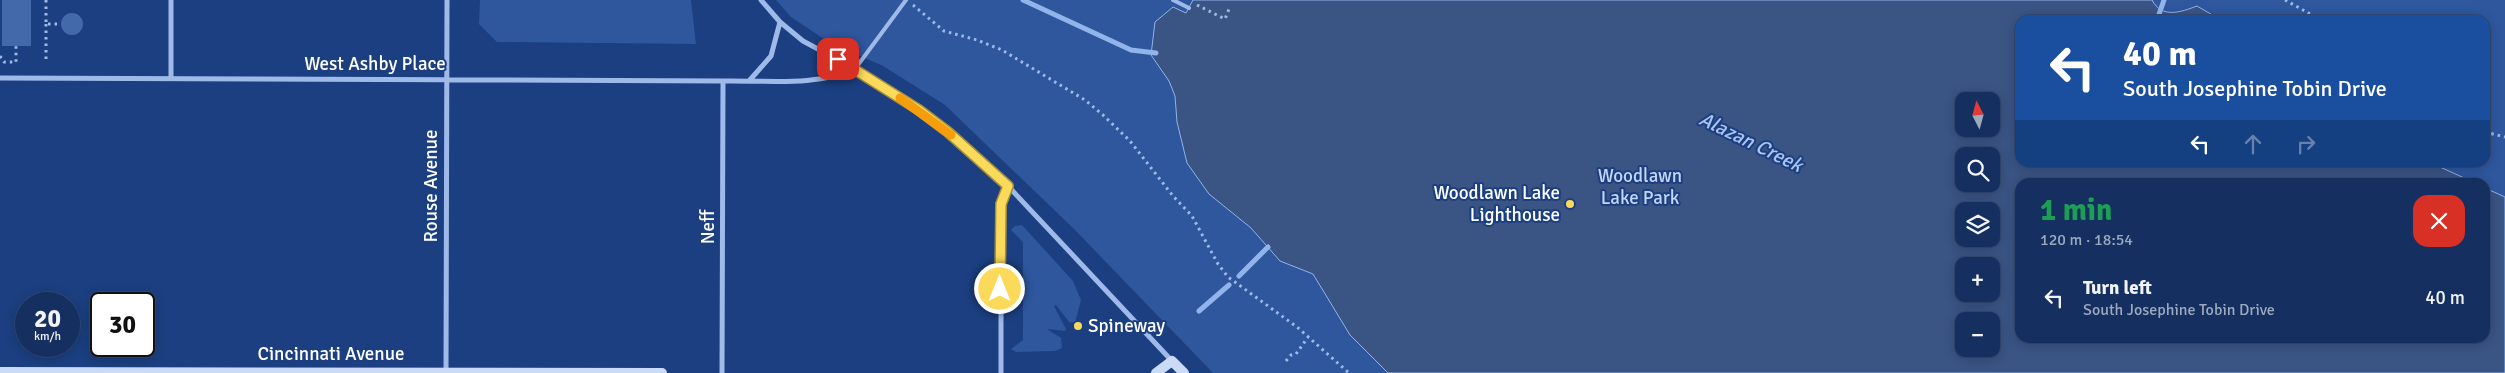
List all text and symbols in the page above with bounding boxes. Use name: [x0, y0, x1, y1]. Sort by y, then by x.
text: 40 m: [2123, 32, 2197, 75]
icon: left: [2040, 35, 2105, 100]
pin: [817, 38, 859, 80]
icon: arrive: [824, 45, 852, 73]
street label: West Ashby Place: [304, 52, 446, 76]
text: South Josephine Tobin Drive: [2123, 75, 2387, 102]
north arrow: [1955, 92, 2000, 138]
map controls: [1955, 92, 2000, 357]
water label: Alazan Creek: [1695, 106, 1808, 179]
street label: Rouse Avenue: [419, 130, 443, 242]
icon: left: [2186, 130, 2214, 158]
icon: ahead: [2239, 130, 2267, 158]
icon: right: [2292, 130, 2320, 158]
button: search: [1955, 147, 2000, 192]
park label: Woodlawn Lake Park: [1598, 164, 1682, 210]
place label: Woodlawn Lake Lighthouse: [1433, 181, 1560, 227]
text: 1 min: [2040, 192, 2112, 229]
button: close: [2413, 195, 2465, 247]
marker: Woodlawn Lake Lighthouse: [1564, 198, 1576, 210]
button: layers: [1955, 202, 2000, 247]
street label: Neff: [696, 209, 720, 244]
text: 120 m · 18:54: [2040, 230, 2133, 250]
button: +: [1955, 257, 2000, 302]
position arrow: [973, 262, 1025, 314]
text: Turn left: [2083, 276, 2152, 300]
icon: left: [2040, 284, 2068, 312]
text: 40 m: [2425, 286, 2465, 310]
speed limit sign: 30: [90, 292, 155, 357]
text: South Josephine Tobin Drive: [2083, 300, 2275, 320]
text: 20: [34, 303, 61, 334]
button: −: [1955, 312, 2000, 357]
place label: Spineway: [1088, 314, 1165, 338]
marker: Spineway: [1072, 320, 1084, 332]
text: km/h: [34, 329, 61, 344]
street label: Cincinnati Avenue: [258, 342, 405, 366]

